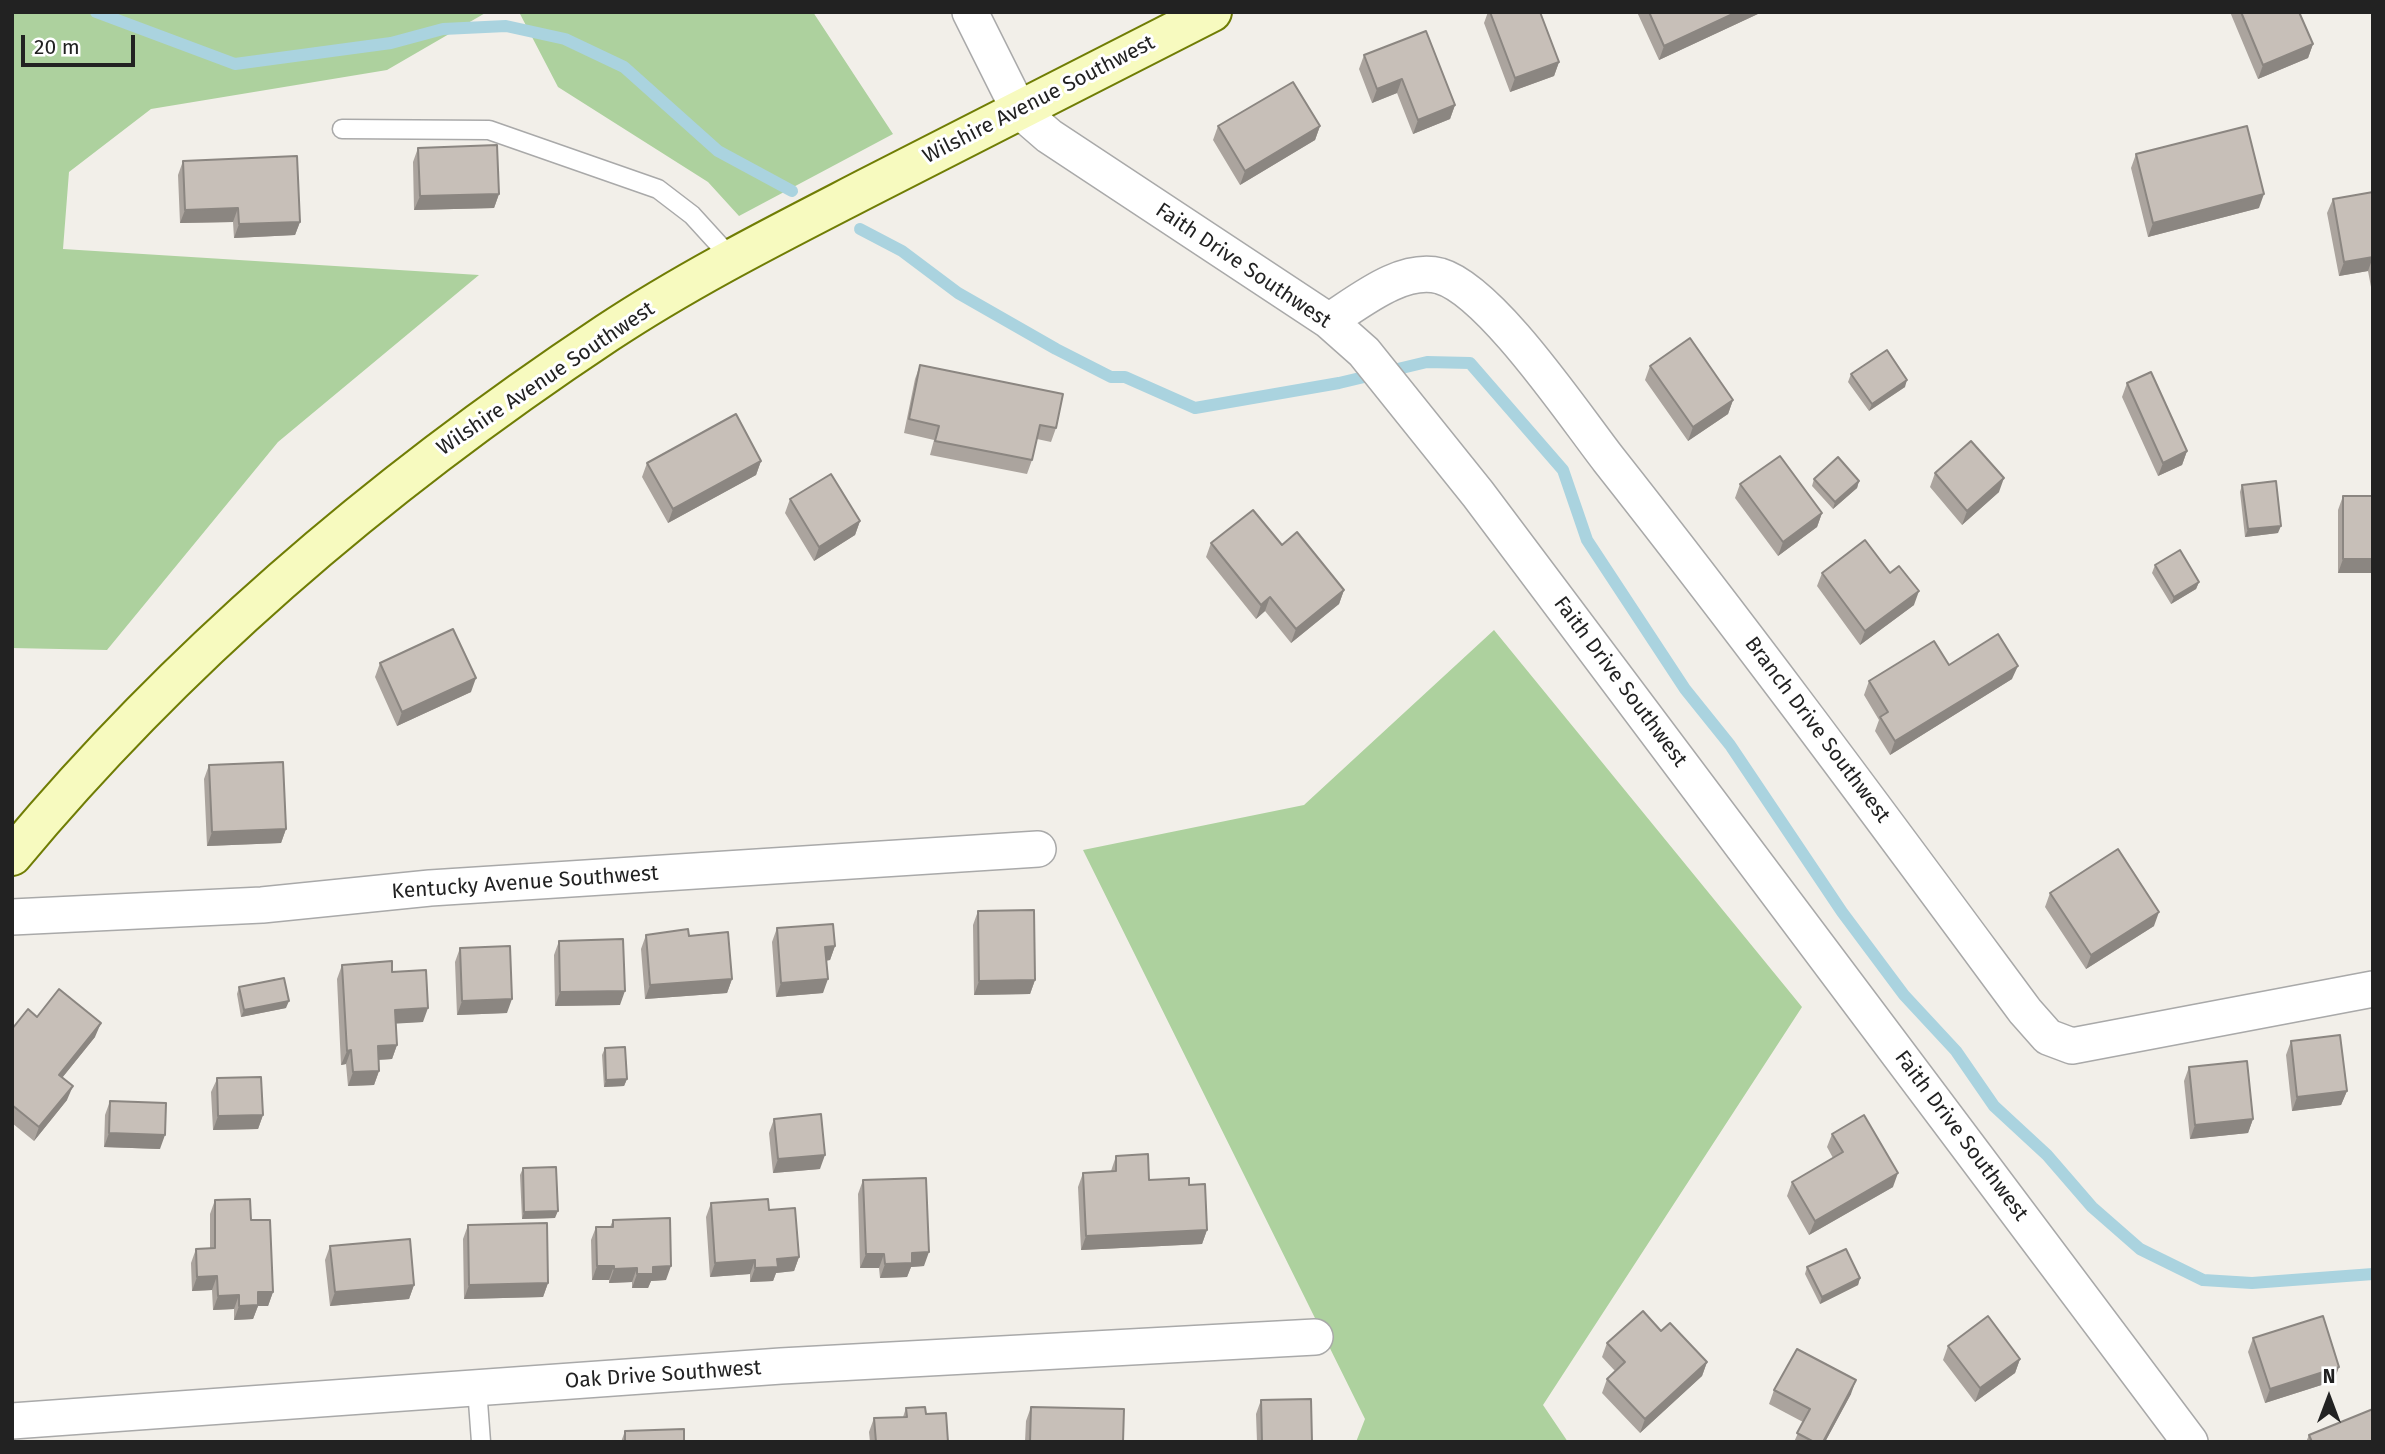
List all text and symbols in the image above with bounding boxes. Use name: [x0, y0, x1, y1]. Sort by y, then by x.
scale bar: [24, 21, 138, 65]
street label: Wilshire Avenue Southwest: [919, 30, 1159, 170]
text: 20 m: [34, 34, 80, 60]
street label: Faith Drive Southwest: [1150, 198, 1336, 334]
street label: Wilshire Avenue Southwest: [432, 297, 660, 461]
street label: Faith Drive Southwest: [1548, 592, 1692, 772]
street label: Branch Drive Southwest: [1739, 632, 1895, 828]
street label: Kentucky Avenue Southwest: [391, 861, 659, 905]
street label: Faith Drive Southwest: [1889, 1046, 2033, 1226]
street label: Oak Drive Southwest: [564, 1356, 762, 1394]
north arrow: [2294, 1363, 2364, 1433]
text: N: [2323, 1365, 2335, 1388]

